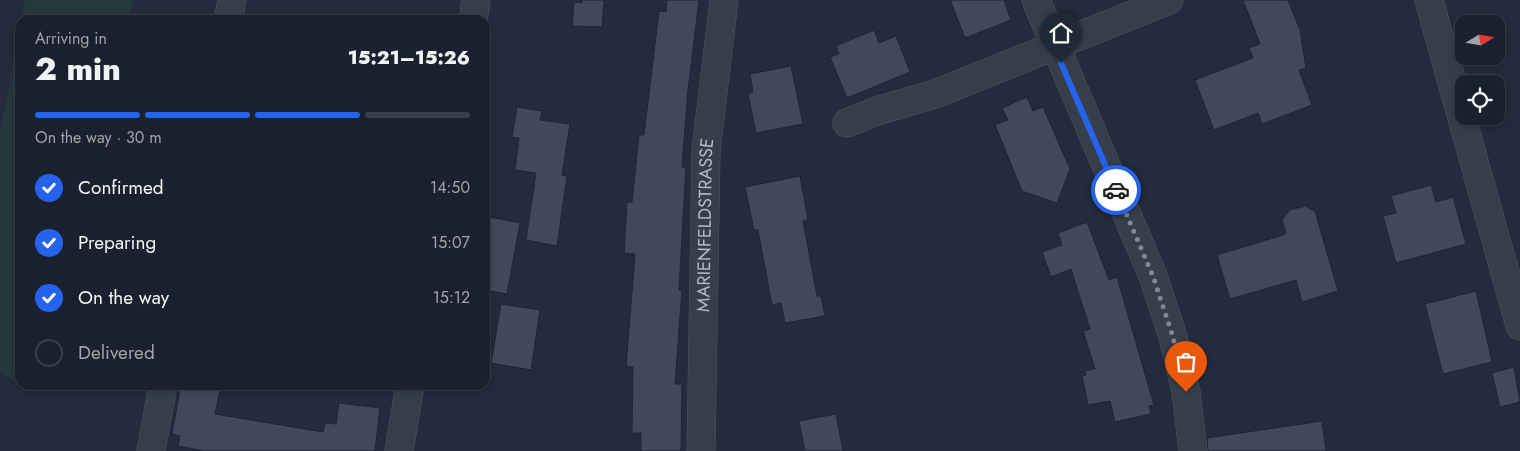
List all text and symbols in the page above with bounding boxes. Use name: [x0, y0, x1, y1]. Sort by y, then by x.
pin: [1040, 12, 1082, 63]
north arrow: [1455, 15, 1505, 65]
map controls: [1455, 15, 1505, 125]
icon: home: [1047, 19, 1075, 47]
text: Arriving in: [35, 27, 107, 50]
text: 15:21–15:26: [348, 44, 470, 71]
text: 2 min: [35, 46, 121, 92]
button: locate: [1455, 75, 1505, 125]
text: On the way · 30 m: [35, 126, 162, 149]
street label: MARIENFELDSTRASSE: [690, 137, 720, 312]
courier: [1091, 165, 1141, 215]
icon: check: [35, 174, 63, 202]
text: Confirmed: [78, 174, 164, 201]
text: 14:50: [430, 176, 470, 199]
icon: car: [1102, 176, 1130, 204]
icon: check: [35, 229, 63, 257]
text: Preparing: [78, 229, 156, 256]
text: 15:07: [431, 231, 470, 254]
icon: check: [35, 284, 63, 312]
text: On the way: [78, 284, 169, 311]
text: 15:12: [433, 286, 470, 309]
text: Delivered: [78, 339, 155, 366]
pin: [1165, 341, 1207, 392]
icon: bag: [1172, 348, 1200, 376]

